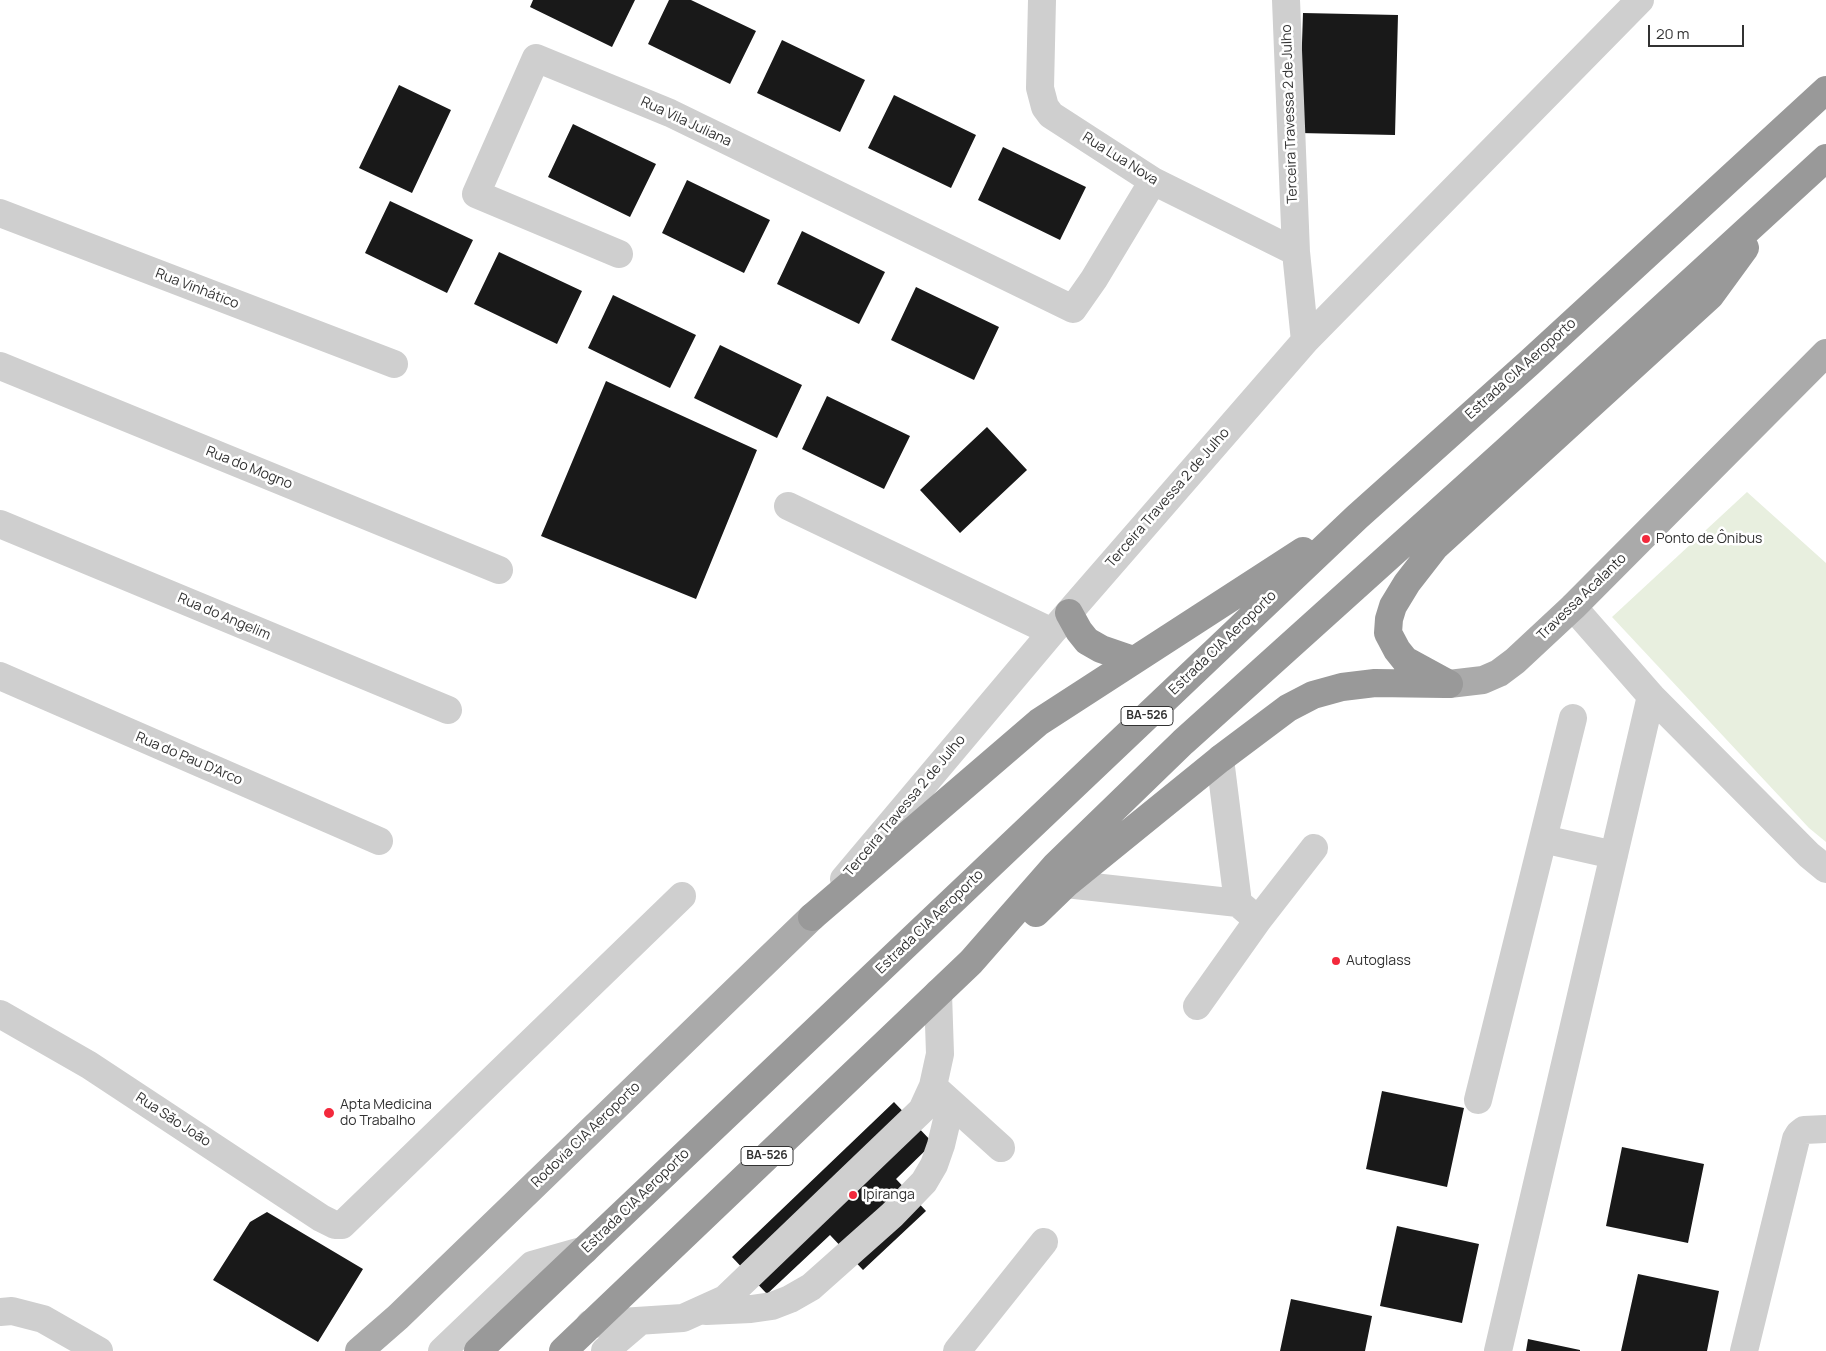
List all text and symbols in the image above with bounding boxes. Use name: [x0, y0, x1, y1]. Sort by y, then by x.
scale bar: [1651, 15, 1747, 47]
text: 20 m: [1656, 23, 1689, 44]
street label: Terceira Travessa 2 de Julho: [1278, 24, 1302, 204]
street label: Rua Vila Juliana: [638, 94, 734, 150]
street label: Rua Lua Nova: [1079, 129, 1161, 189]
street label: Rua Vinhático: [153, 265, 241, 313]
street label: Estrada CIA Aeroporto: [1462, 315, 1580, 423]
street label: Terceira Travessa 2 de Julho: [1103, 425, 1233, 571]
street label: Rua do Mogno: [203, 443, 295, 493]
place label: Ponto de Ônibus: [1656, 531, 1762, 547]
marker: Ponto de Ônibus: [1640, 533, 1652, 545]
street label: Travessa Acalanto: [1534, 550, 1630, 644]
street label: Estrada CIA Aeroporto: [1166, 587, 1280, 699]
street label: Rua do Angelim: [175, 590, 273, 644]
road number: BA-526: [1121, 706, 1173, 726]
street label: Rua do Pau D'Arco: [133, 729, 245, 789]
street label: Terceira Travessa 2 de Julho: [841, 732, 969, 880]
street label: Estrada CIA Aeroporto: [873, 866, 987, 978]
place label: Autoglass: [1346, 953, 1411, 969]
marker: Autoglass: [1330, 955, 1342, 967]
street label: Rodovia CIA Aeroporto: [528, 1079, 644, 1191]
street label: Rua São João: [132, 1090, 214, 1150]
place label: Apta Medicina do Trabalho: [340, 1097, 432, 1130]
marker: Apta Medicina do Trabalho: [322, 1106, 336, 1120]
street label: Estrada CIA Aeroporto: [579, 1145, 693, 1257]
road number: BA-526: [741, 1146, 793, 1166]
place label: Ipiranga: [863, 1187, 915, 1203]
marker: Ipiranga: [847, 1189, 859, 1201]

